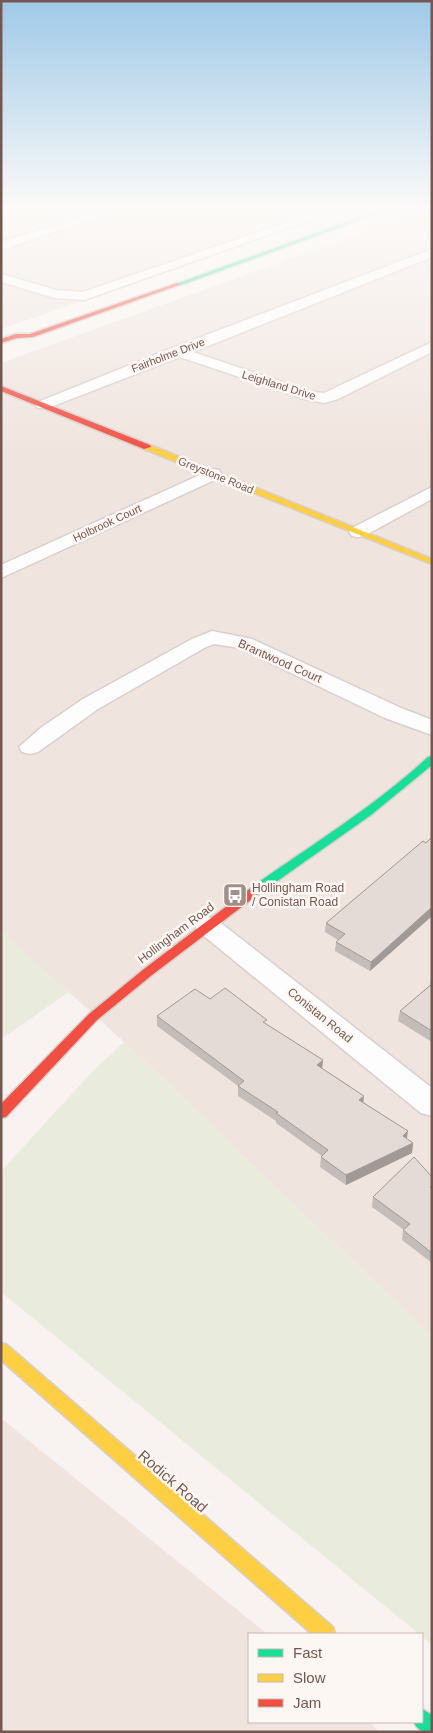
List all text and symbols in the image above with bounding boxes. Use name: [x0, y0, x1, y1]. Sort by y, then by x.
street label: Fairholme Drive: [130, 335, 206, 375]
street label: Leighland Drive: [241, 368, 317, 402]
street label: Greystone Road: [177, 454, 255, 496]
street label: Holbrook Court: [71, 502, 143, 544]
street label: Brantwood Court: [236, 636, 325, 686]
place label: Hollingham Road / Conistan Road: [252, 881, 344, 909]
bus stop icon: Hollingham Road / Conistan Road: [222, 882, 248, 908]
street label: Hollingham Road: [135, 900, 217, 966]
street label: Conistan Road: [285, 985, 355, 1045]
street label: Rodick Road: [135, 1446, 211, 1516]
legend: [248, 1633, 423, 1723]
text: Fast: [293, 1644, 323, 1661]
text: Slow: [293, 1669, 326, 1686]
text: Jam: [293, 1694, 321, 1711]

